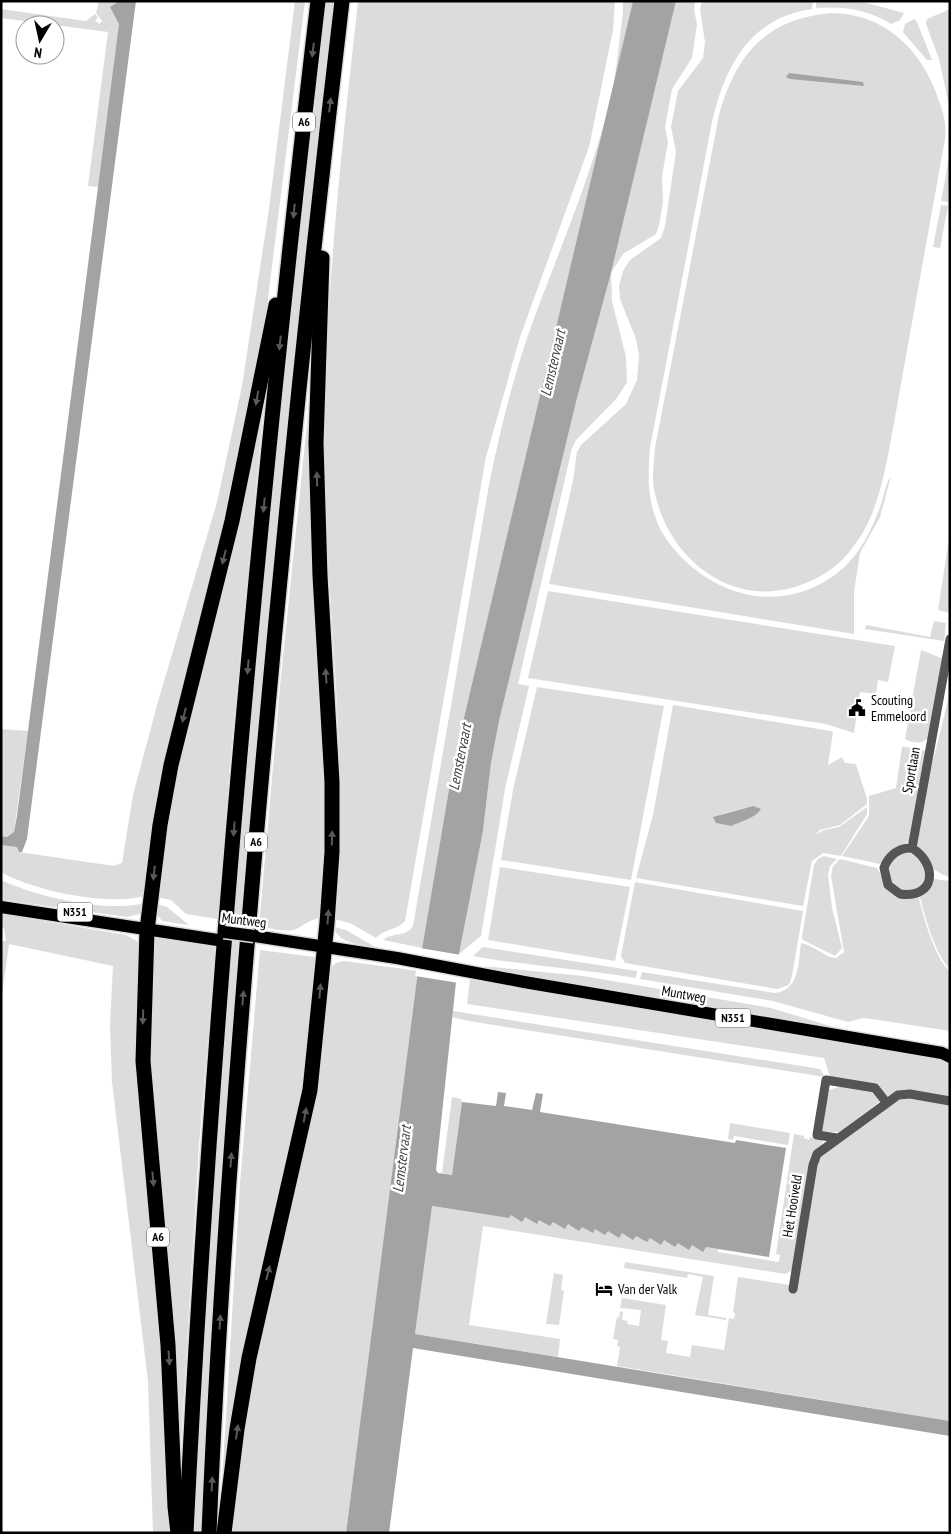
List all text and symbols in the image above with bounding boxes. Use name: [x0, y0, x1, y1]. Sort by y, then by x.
north arrow: [15, 15, 65, 65]
one-way arrow: [308, 42, 316, 58]
text: N: [33, 43, 43, 62]
one-way arrow: [326, 97, 334, 113]
road number: A6: [293, 112, 315, 132]
one-way arrow: [290, 203, 298, 219]
water label: Lemstervaart: [536, 326, 570, 398]
one-way arrow: [276, 336, 284, 352]
one-way arrow: [253, 391, 261, 407]
one-way arrow: [312, 470, 320, 486]
one-way arrow: [259, 497, 267, 513]
one-way arrow: [220, 550, 228, 565]
one-way arrow: [244, 659, 252, 675]
one-way arrow: [321, 668, 329, 684]
place label: Scouting Emmeloord: [871, 691, 926, 725]
public building icon: Scouting Emmeloord: [847, 698, 867, 718]
one-way arrow: [180, 707, 188, 722]
water label: Lemstervaart: [444, 720, 476, 792]
street label: Sportlaan: [898, 745, 924, 795]
one-way arrow: [230, 821, 238, 837]
one-way arrow: [328, 830, 336, 846]
road number: A6: [245, 832, 267, 852]
one-way arrow: [150, 865, 158, 881]
road number: N351: [58, 902, 92, 922]
street label: Muntweg: [221, 908, 267, 932]
one-way arrow: [324, 909, 332, 925]
street label: Muntweg: [660, 981, 708, 1007]
one-way arrow: [317, 982, 325, 998]
one-way arrow: [239, 989, 247, 1005]
road number: N351: [716, 1008, 750, 1028]
one-way arrow: [139, 1009, 147, 1025]
one-way arrow: [301, 1107, 309, 1122]
water label: Lemstervaart: [388, 1123, 415, 1194]
one-way arrow: [227, 1151, 235, 1167]
one-way arrow: [149, 1171, 157, 1187]
street label: Het Hooiveld: [778, 1173, 806, 1239]
road number: A6: [147, 1228, 169, 1246]
one-way arrow: [264, 1265, 272, 1280]
hotel icon: Van der Valk: [594, 1279, 614, 1299]
place label: Van der Valk: [617, 1280, 678, 1298]
one-way arrow: [217, 1314, 225, 1330]
one-way arrow: [165, 1350, 173, 1366]
one-way arrow: [233, 1424, 241, 1440]
one-way arrow: [208, 1476, 216, 1492]

